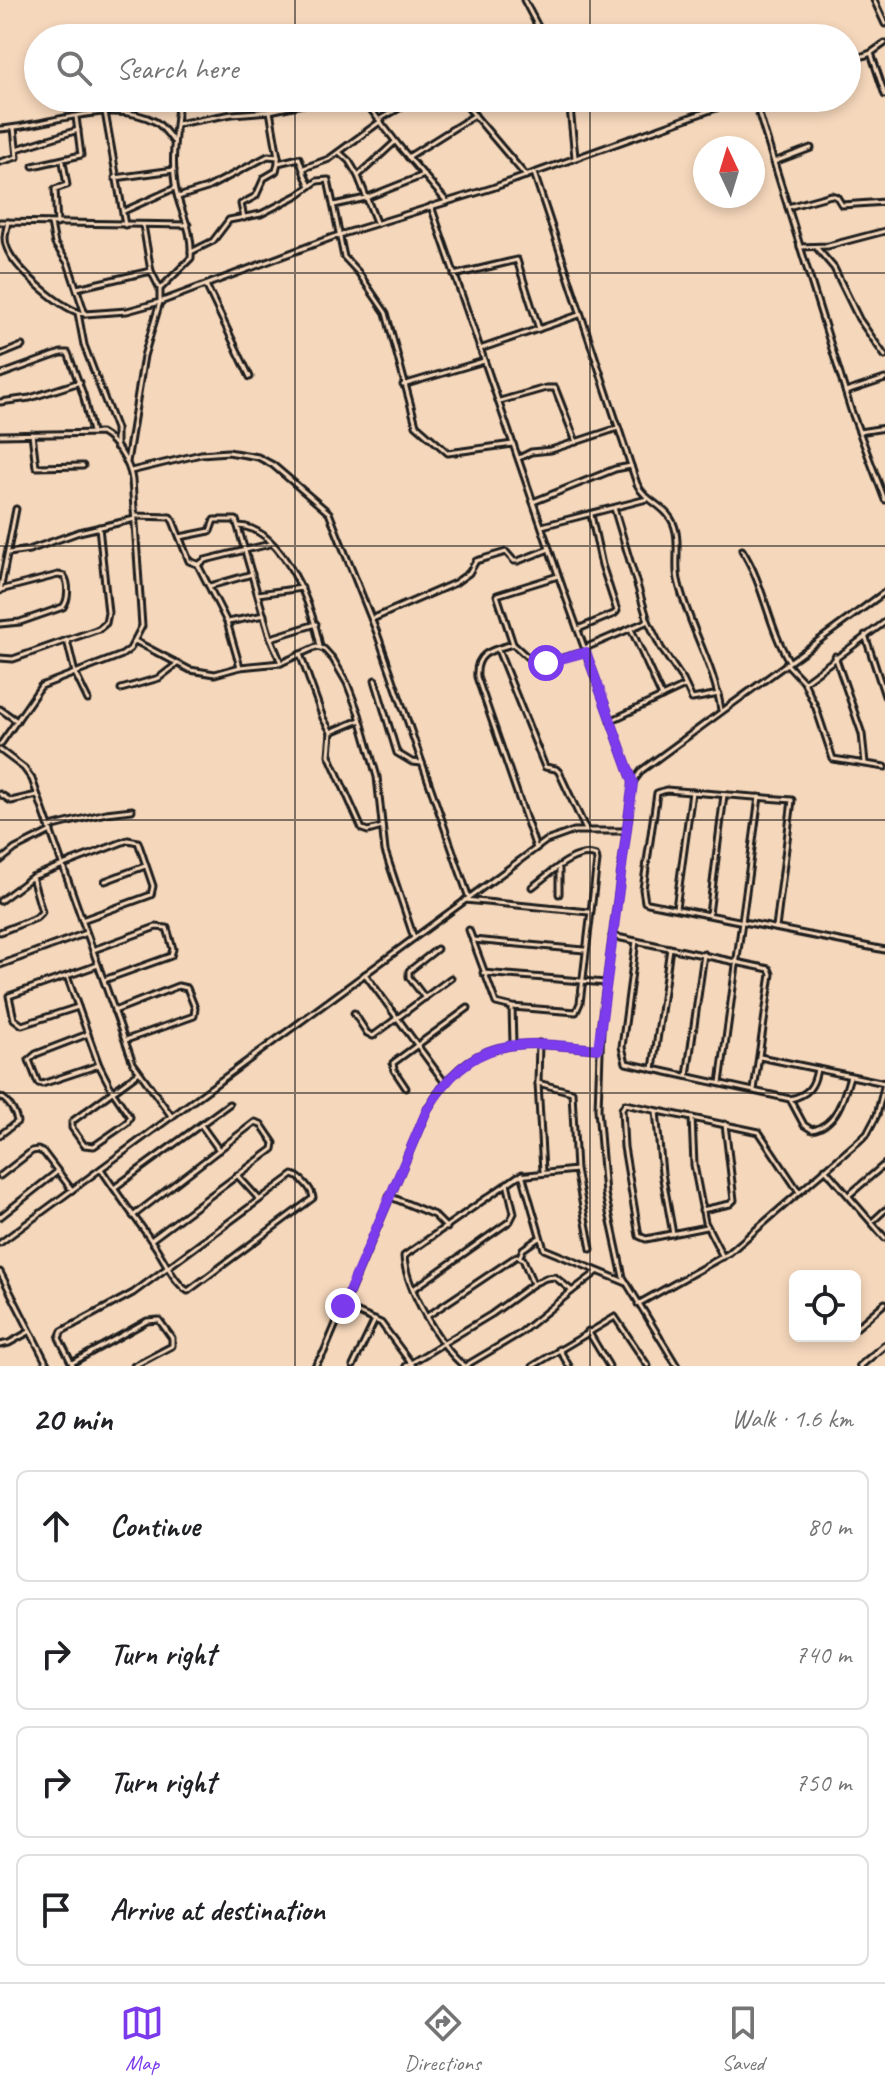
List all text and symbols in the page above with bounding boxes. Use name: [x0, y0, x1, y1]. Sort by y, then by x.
search box: [24, 24, 861, 112]
icon: search: [52, 46, 96, 90]
text: Search here: [116, 49, 238, 87]
north arrow: [693, 136, 765, 208]
route start: [528, 645, 564, 681]
map controls: [789, 1270, 861, 1342]
button: locate: [789, 1270, 861, 1342]
route end: [325, 1288, 361, 1324]
text: 20 min: [32, 1397, 112, 1440]
text: Walk · 1.6 km: [731, 1402, 853, 1435]
icon: ahead: [34, 1504, 78, 1548]
text: Continue: [110, 1507, 200, 1545]
text: 80 m: [807, 1510, 851, 1543]
icon: right: [34, 1632, 78, 1676]
text: Turn right: [110, 1635, 215, 1673]
text: 740 m: [795, 1638, 851, 1671]
icon: right: [34, 1760, 78, 1804]
text: Turn right: [110, 1763, 215, 1801]
text: 750 m: [795, 1766, 851, 1799]
icon: arrive: [34, 1888, 78, 1932]
text: Arrive at destination: [110, 1891, 325, 1929]
tab: Map: [120, 2001, 164, 2077]
tab: Directions: [404, 2001, 481, 2077]
tab: Saved: [721, 2001, 765, 2077]

